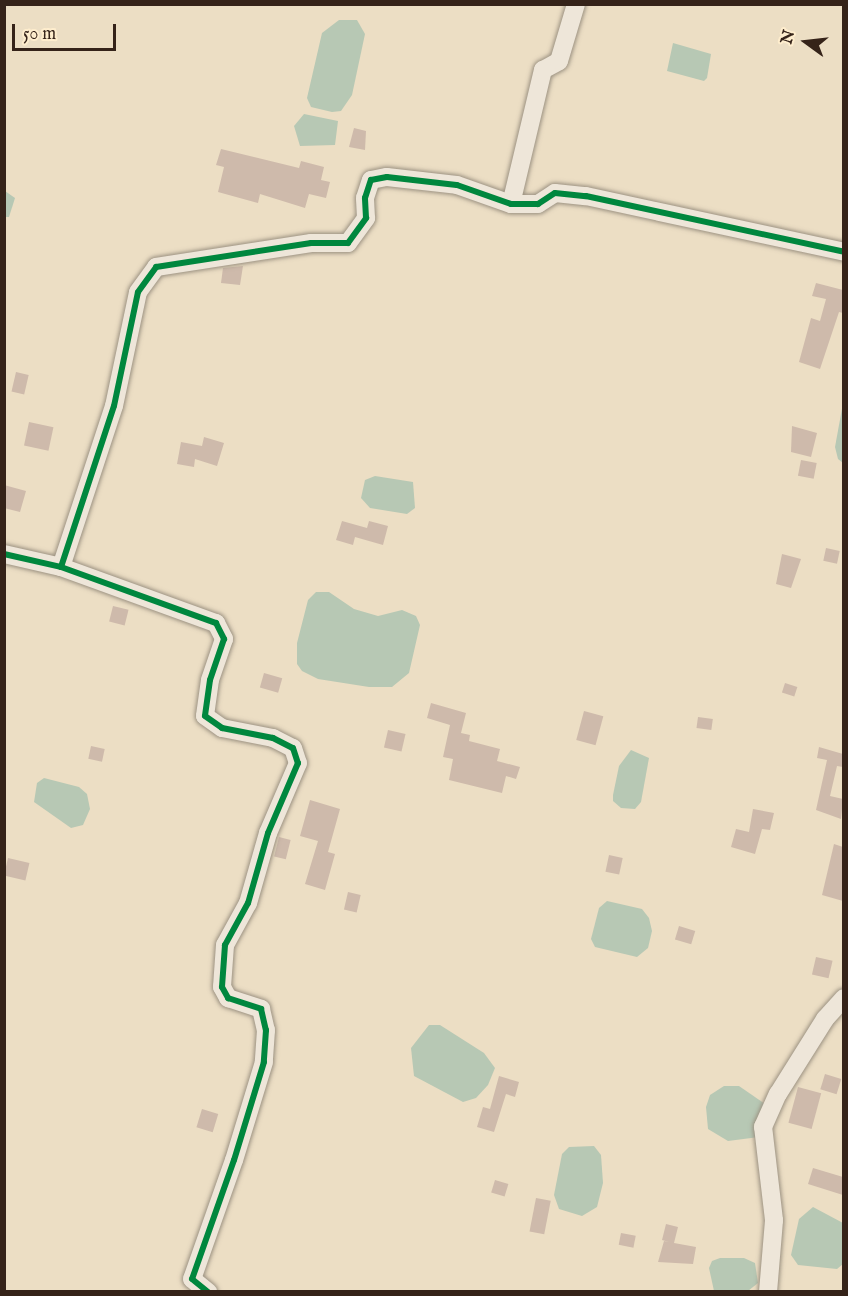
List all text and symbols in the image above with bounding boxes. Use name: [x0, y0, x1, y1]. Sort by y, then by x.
scale bar: [15, 12, 118, 50]
north arrow: [776, 12, 836, 72]
text: 50 m: [23, 23, 56, 46]
text: N: [777, 28, 800, 47]

